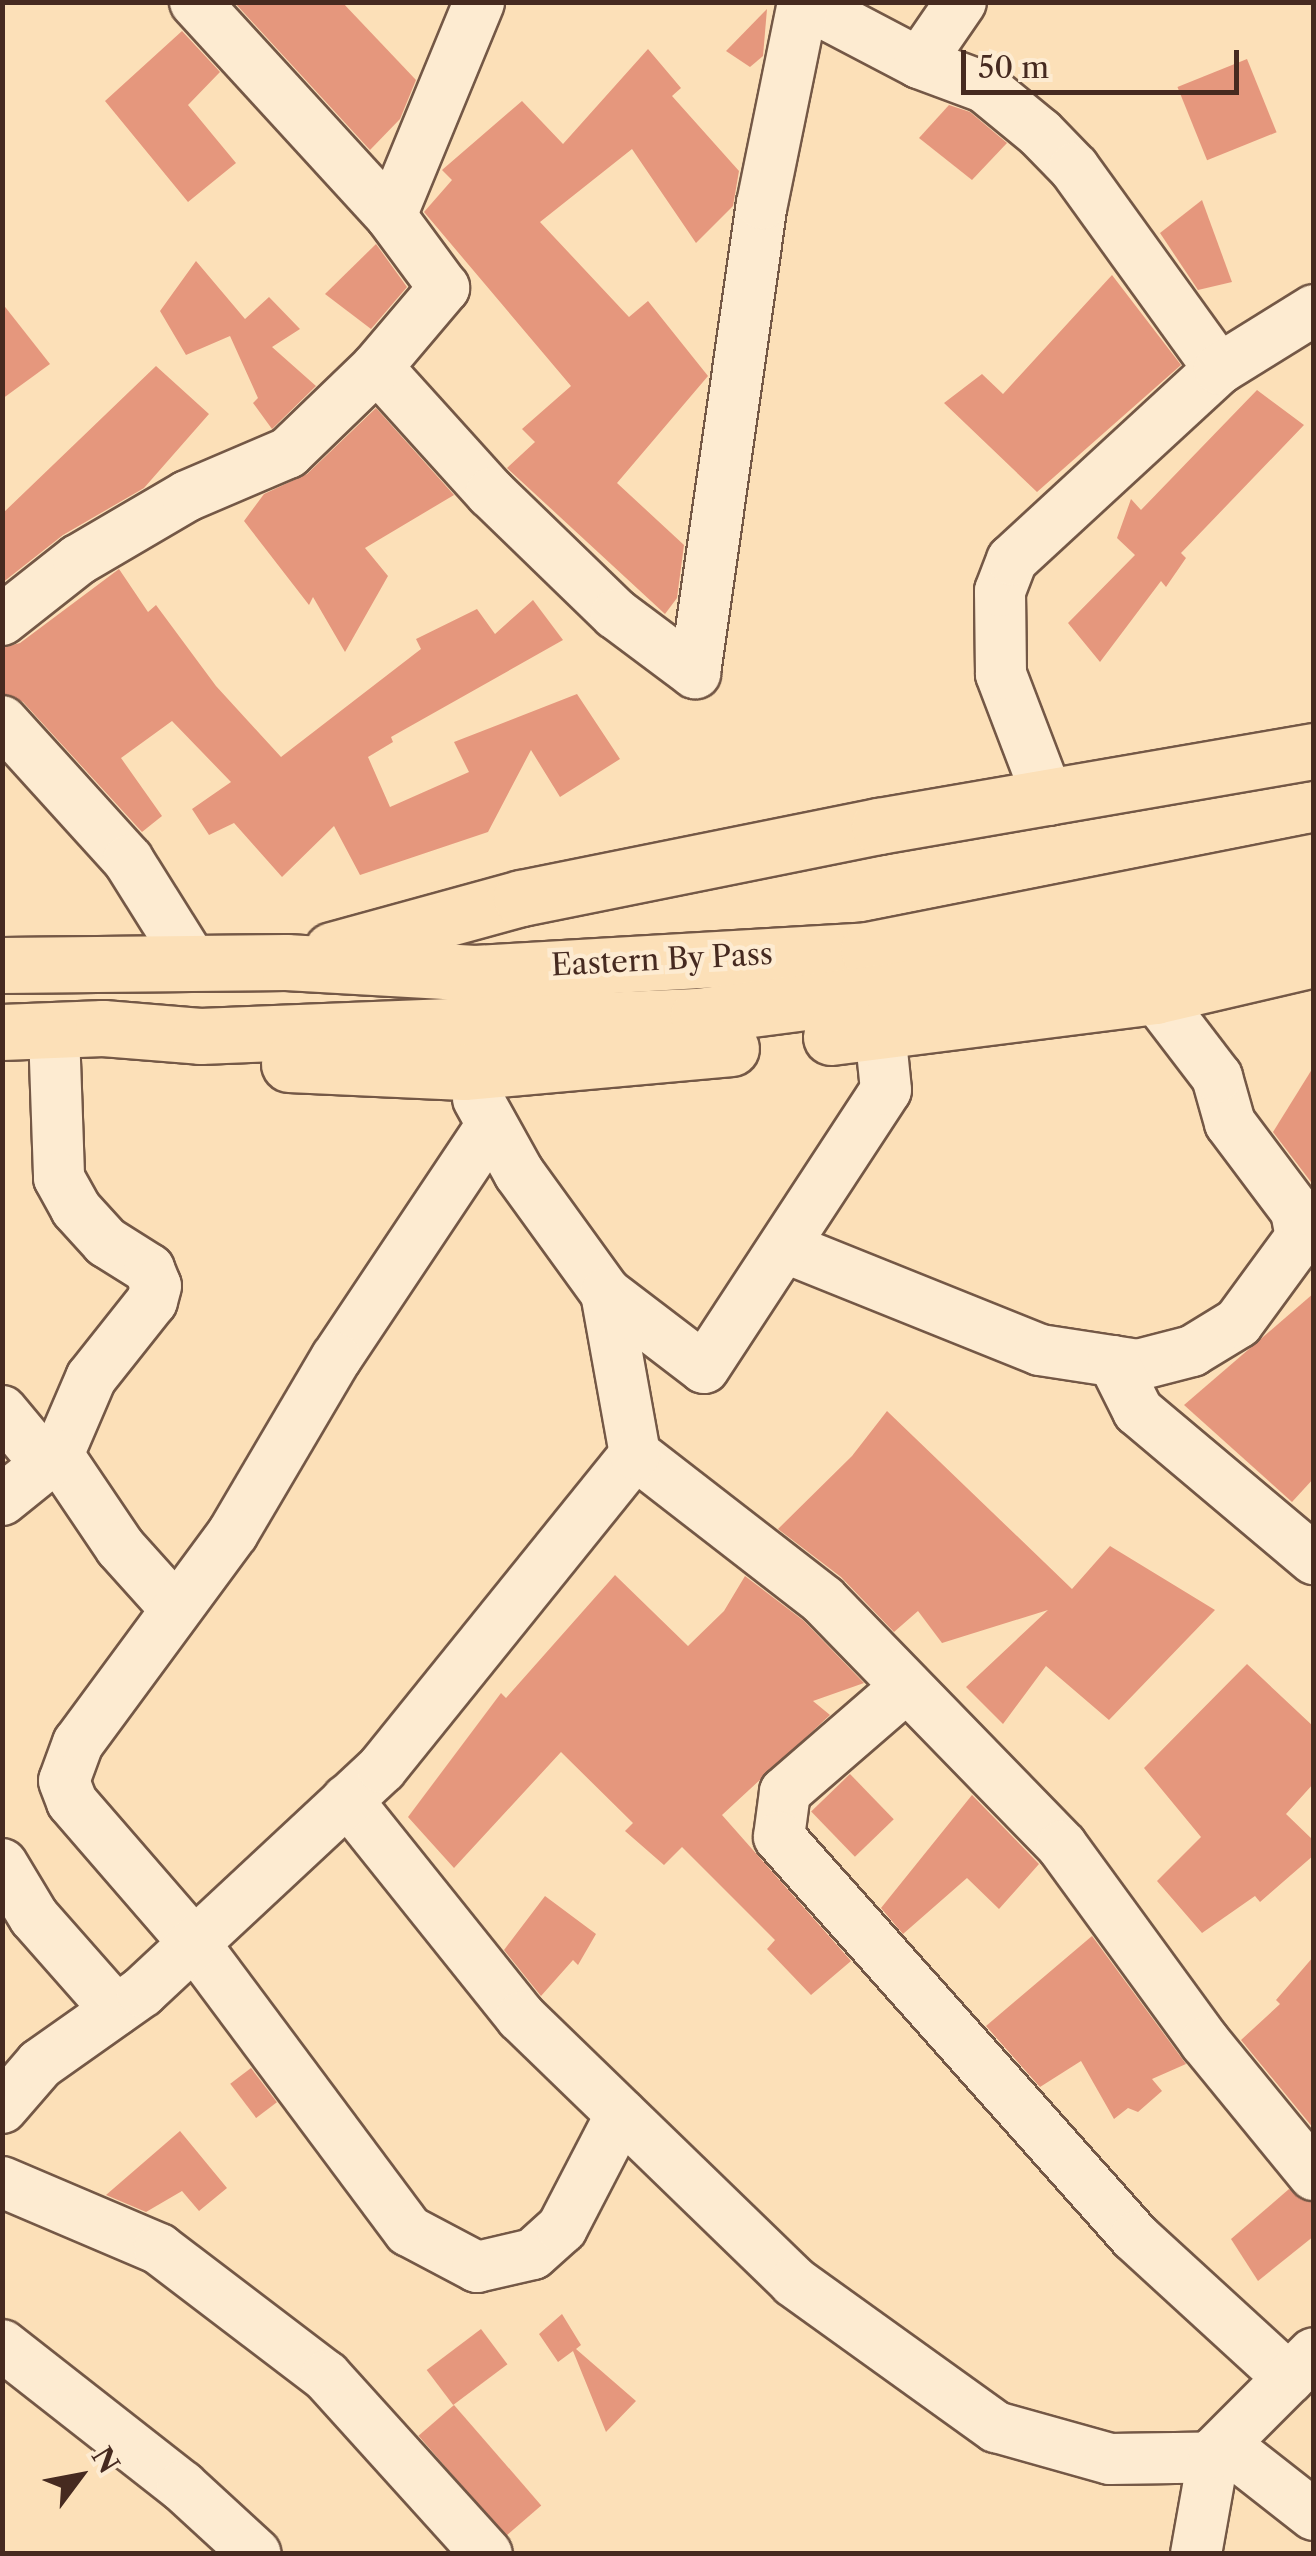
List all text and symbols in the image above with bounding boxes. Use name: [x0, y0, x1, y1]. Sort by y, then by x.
scale bar: [966, 30, 1244, 92]
text: 50 m: [978, 49, 1049, 86]
street label: Eastern By Pass: [550, 936, 774, 984]
north arrow: [30, 2426, 130, 2526]
text: N: [85, 2441, 126, 2479]

